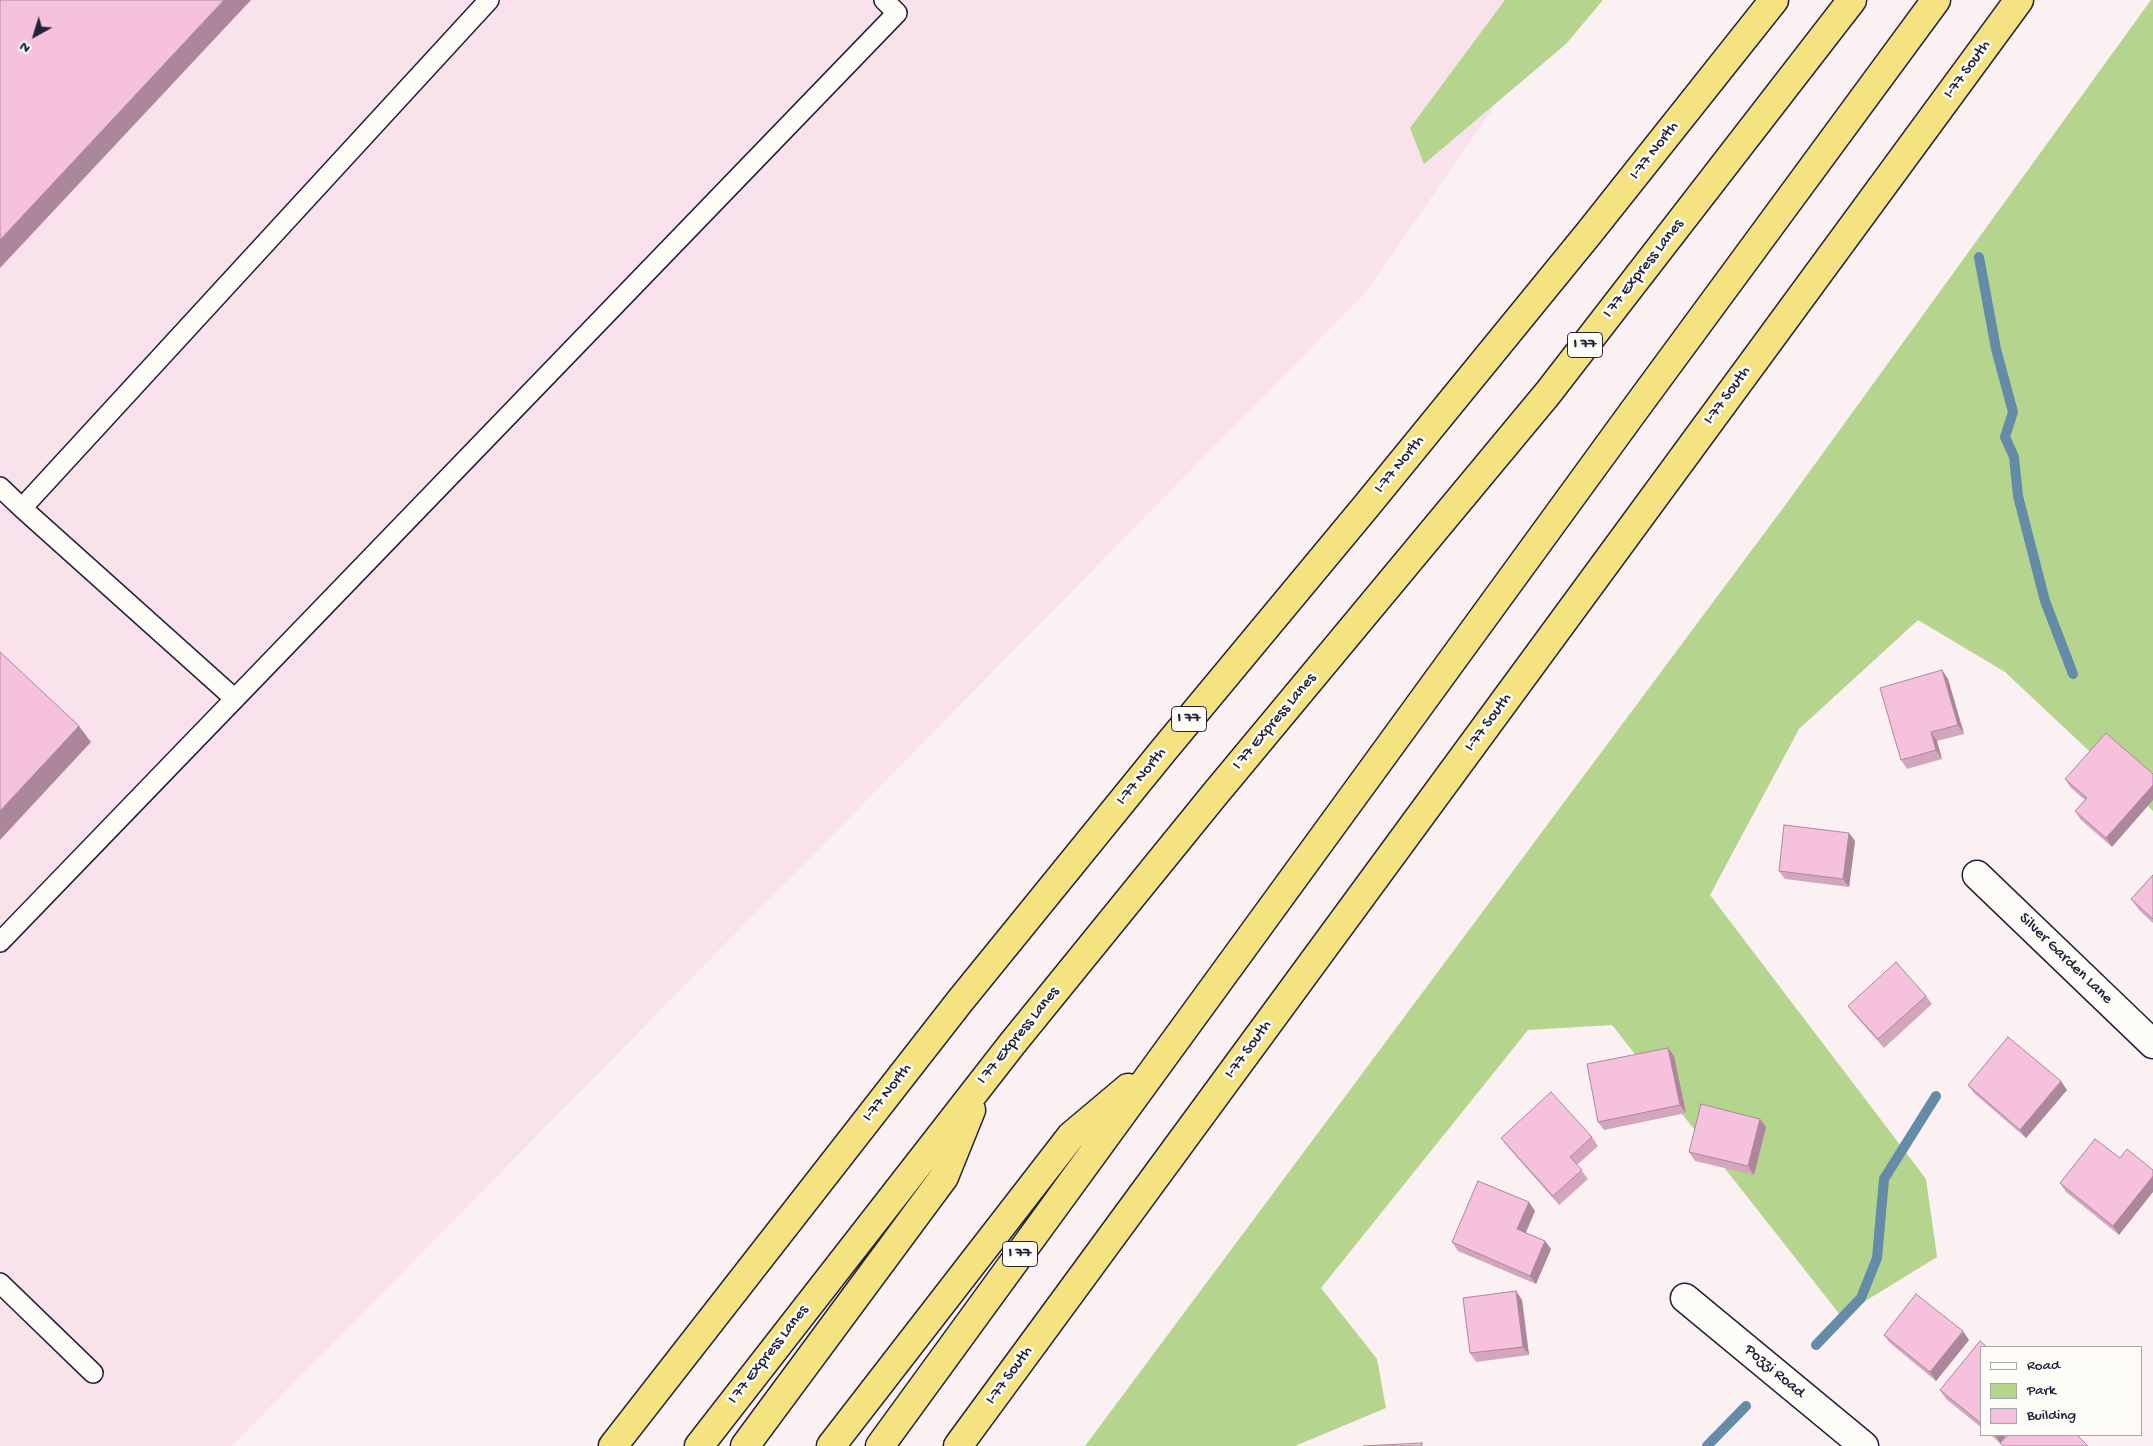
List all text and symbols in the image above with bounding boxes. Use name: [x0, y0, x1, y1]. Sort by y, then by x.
north arrow: [10, 10, 60, 60]
street label: I-77 South: [1940, 37, 1996, 103]
text: N: [16, 38, 34, 57]
street label: I-77 North: [1626, 118, 1684, 184]
street label: I 77 Express Lanes: [1599, 216, 1689, 322]
road number: I 77: [1568, 332, 1602, 358]
street label: I-77 South: [1700, 363, 1756, 429]
street label: I-77 North: [1371, 432, 1429, 498]
street label: I 77 Express Lanes: [1229, 670, 1321, 774]
street label: I-77 South: [1461, 690, 1517, 756]
road number: I 77: [1172, 706, 1206, 732]
street label: I-77 North: [1113, 744, 1171, 810]
street label: Silver Garden Lane: [2014, 909, 2116, 1009]
street label: I 77 Express Lanes: [974, 983, 1064, 1089]
street label: I-77 South: [1221, 1017, 1277, 1083]
street label: I-77 North: [859, 1060, 917, 1126]
road number: I 77: [1002, 1242, 1038, 1266]
street label: I 77 Express Lanes: [724, 1302, 814, 1408]
street label: Pozzi Road: [1740, 1341, 1808, 1403]
street label: I-77 South: [982, 1343, 1038, 1409]
legend: [1980, 1346, 2143, 1436]
text: Road: [2027, 1357, 2060, 1375]
text: Park: [2027, 1382, 2056, 1400]
text: Building: [2027, 1407, 2076, 1425]

